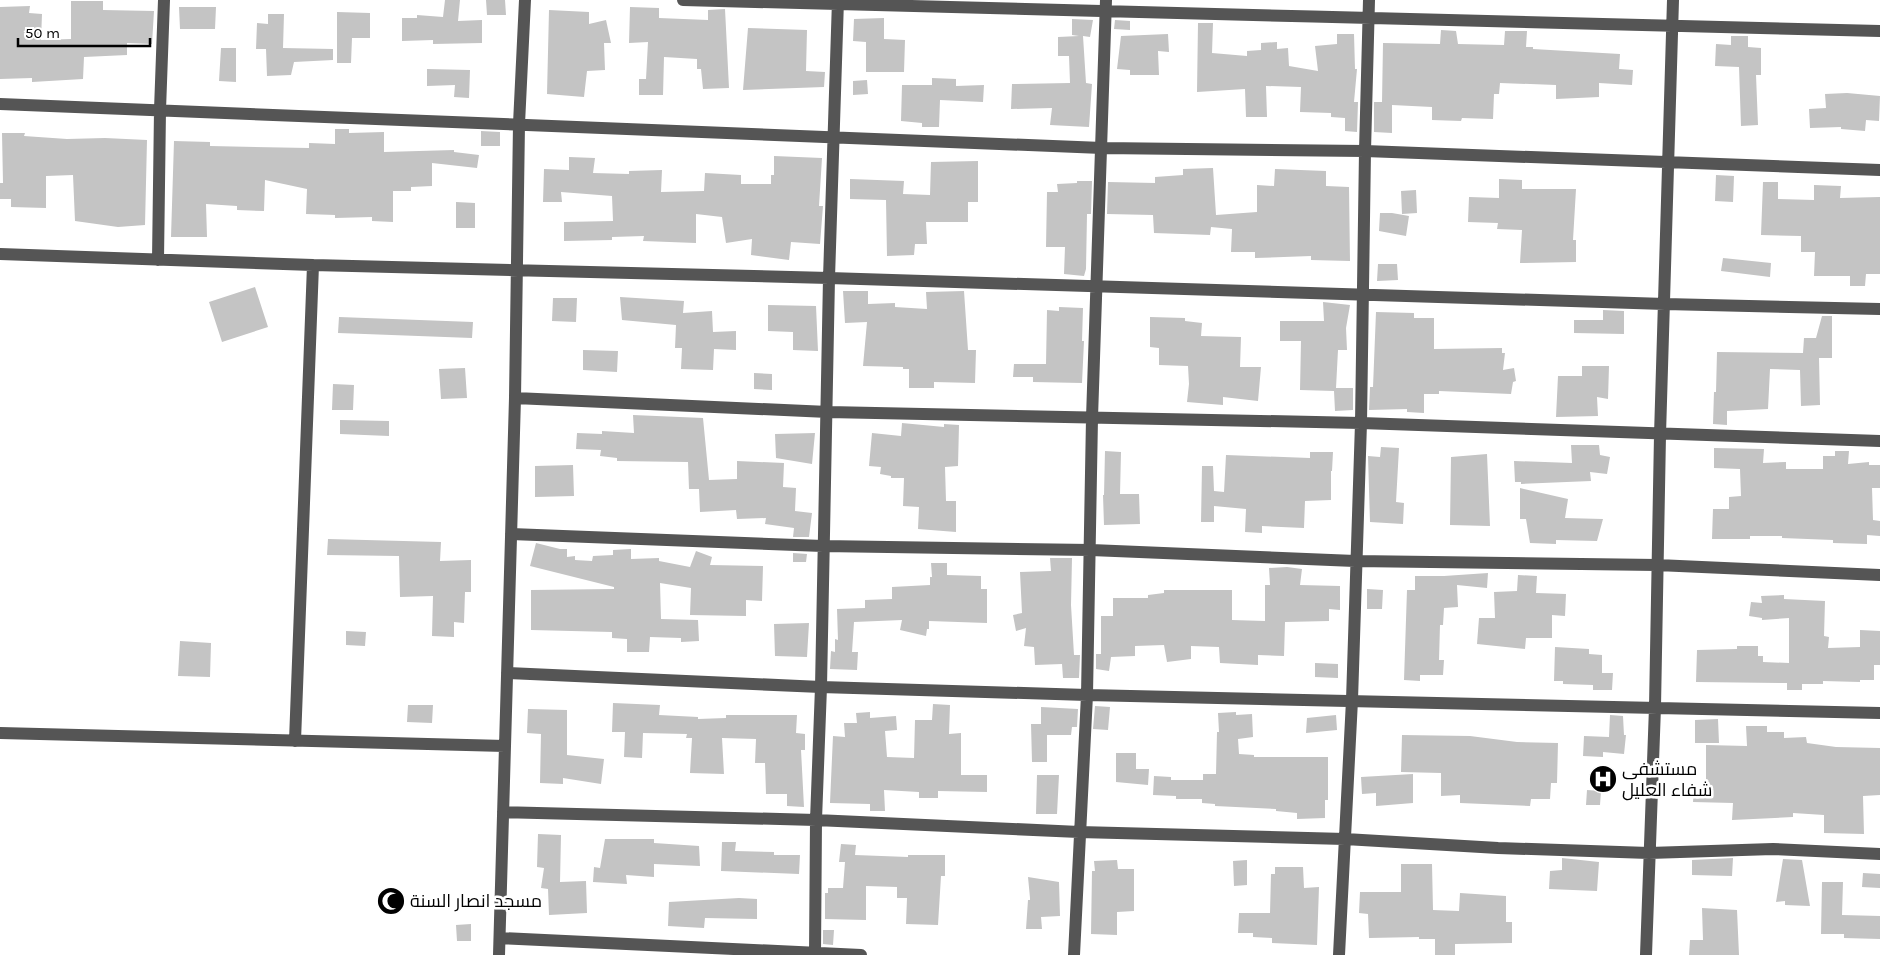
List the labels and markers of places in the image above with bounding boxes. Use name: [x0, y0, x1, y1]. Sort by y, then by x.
place label: مستشفى شفاء العليل: [1622, 758, 1712, 801]
hospital icon: مستشفى شفاء العليل: [1588, 764, 1618, 794]
mosque icon: مسجد انصار السنة: [376, 886, 406, 916]
place label: مسجد انصار السنة: [410, 890, 542, 912]

